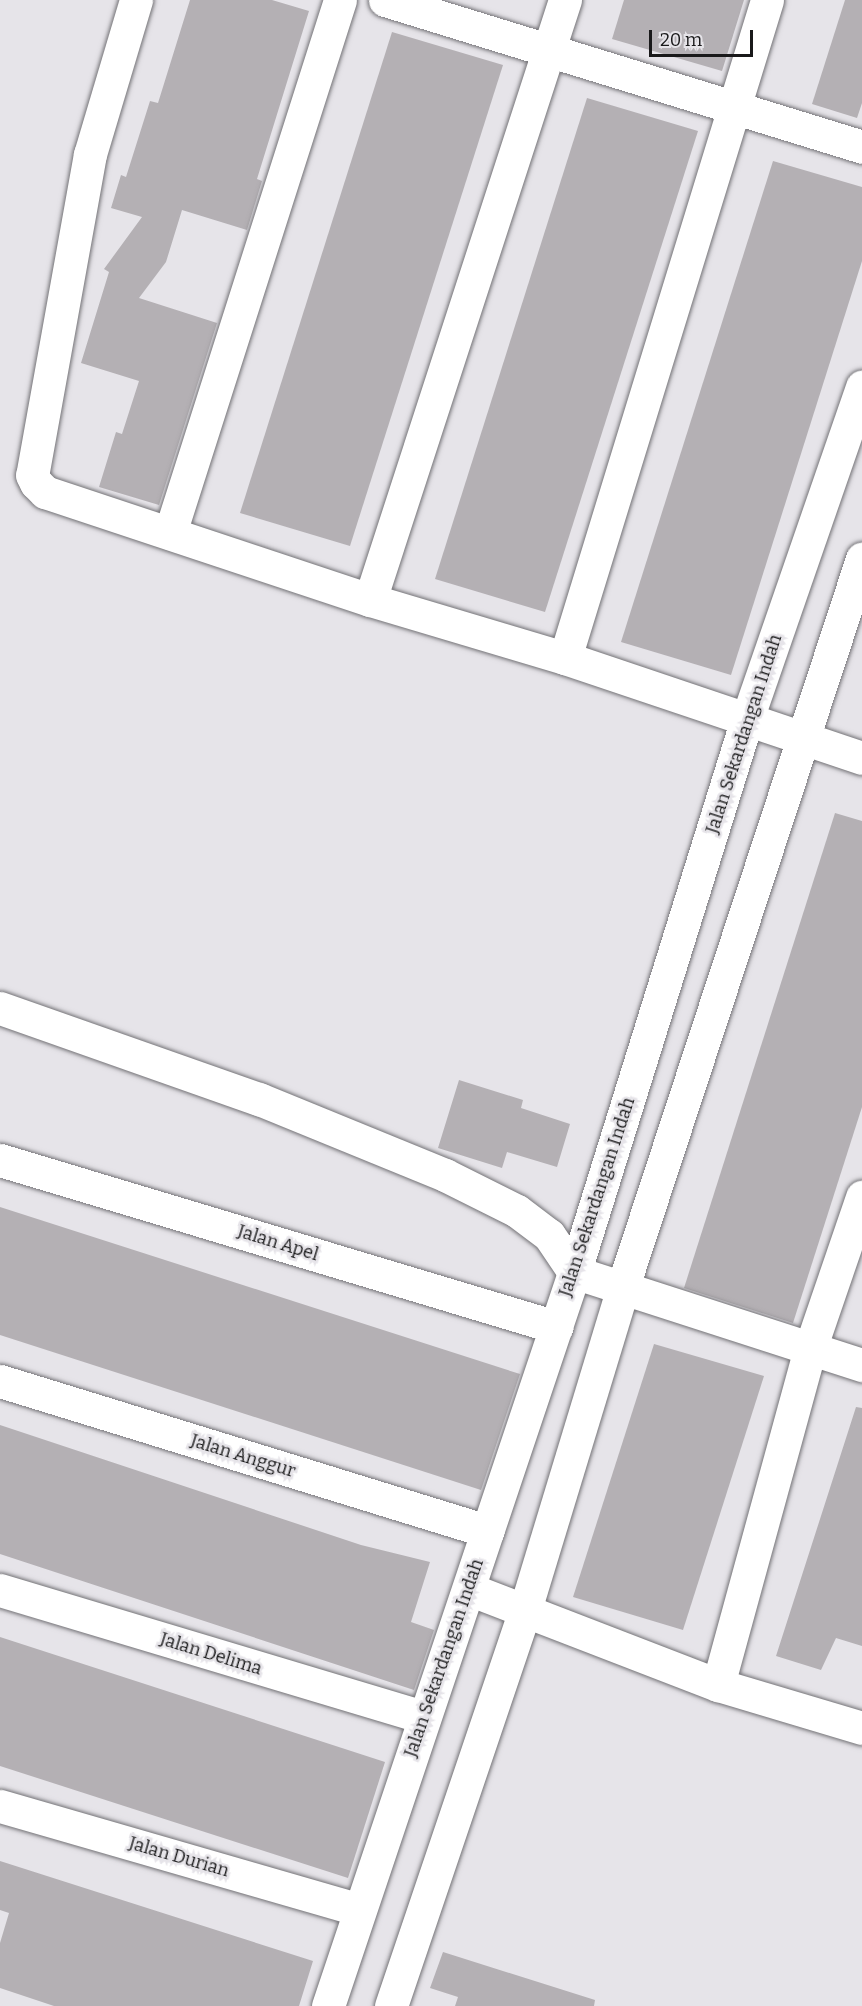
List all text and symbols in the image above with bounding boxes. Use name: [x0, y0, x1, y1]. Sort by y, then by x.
scale bar: [652, 18, 756, 56]
text: 20 m: [660, 29, 702, 51]
street label: Jalan Sekardangan Indah: [702, 632, 786, 836]
street label: Jalan Sekardangan Indah: [555, 1095, 639, 1299]
street label: Jalan Apel: [235, 1220, 321, 1266]
street label: Jalan Anggur: [188, 1430, 298, 1482]
street label: Jalan Sekardangan Indah: [400, 1556, 488, 1760]
street label: Jalan Delima: [157, 1628, 265, 1680]
street label: Jalan Durian: [126, 1832, 232, 1882]

